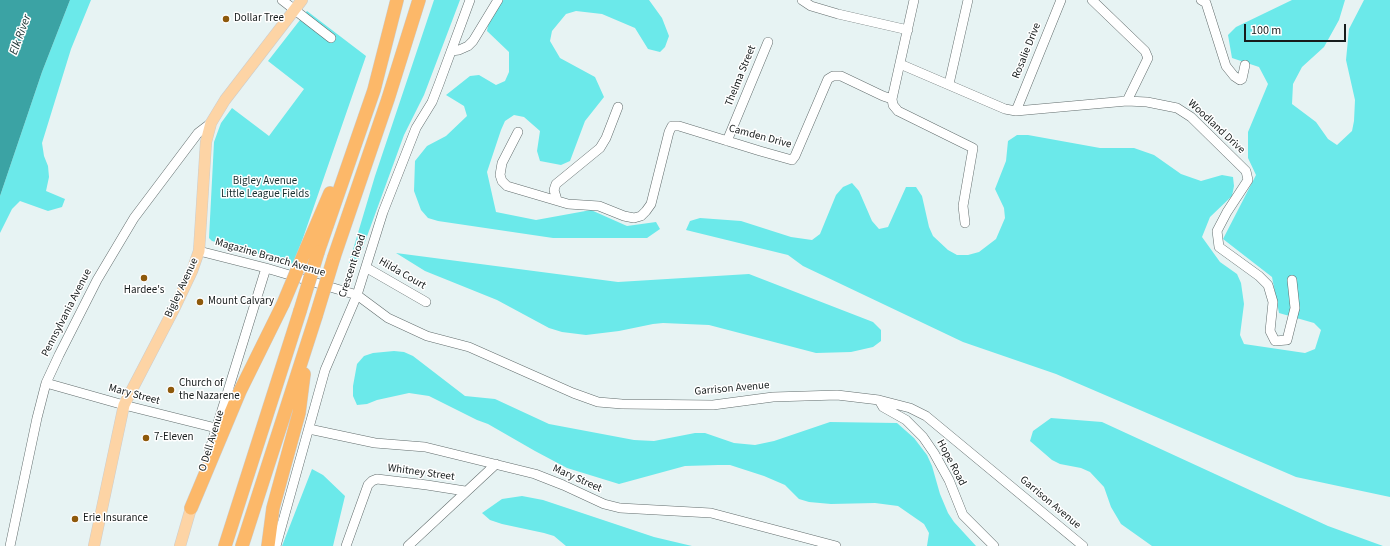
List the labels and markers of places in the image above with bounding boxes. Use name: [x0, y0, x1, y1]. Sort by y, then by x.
place label: Dollar Tree: [234, 12, 284, 26]
marker: Dollar Tree: [221, 14, 231, 24]
marker: Hardee's: [139, 273, 149, 283]
place label: Hardee's: [124, 284, 164, 298]
place label: Mount Calvary: [208, 295, 274, 309]
marker: Mount Calvary: [195, 297, 205, 307]
place label: Church of the Nazarene: [179, 377, 240, 403]
marker: Church of the Nazarene: [166, 385, 176, 395]
place label: 7-Eleven: [154, 431, 194, 445]
marker: 7-Eleven: [141, 433, 151, 443]
place label: Erie Insurance: [83, 512, 148, 526]
marker: Erie Insurance: [70, 514, 80, 524]

